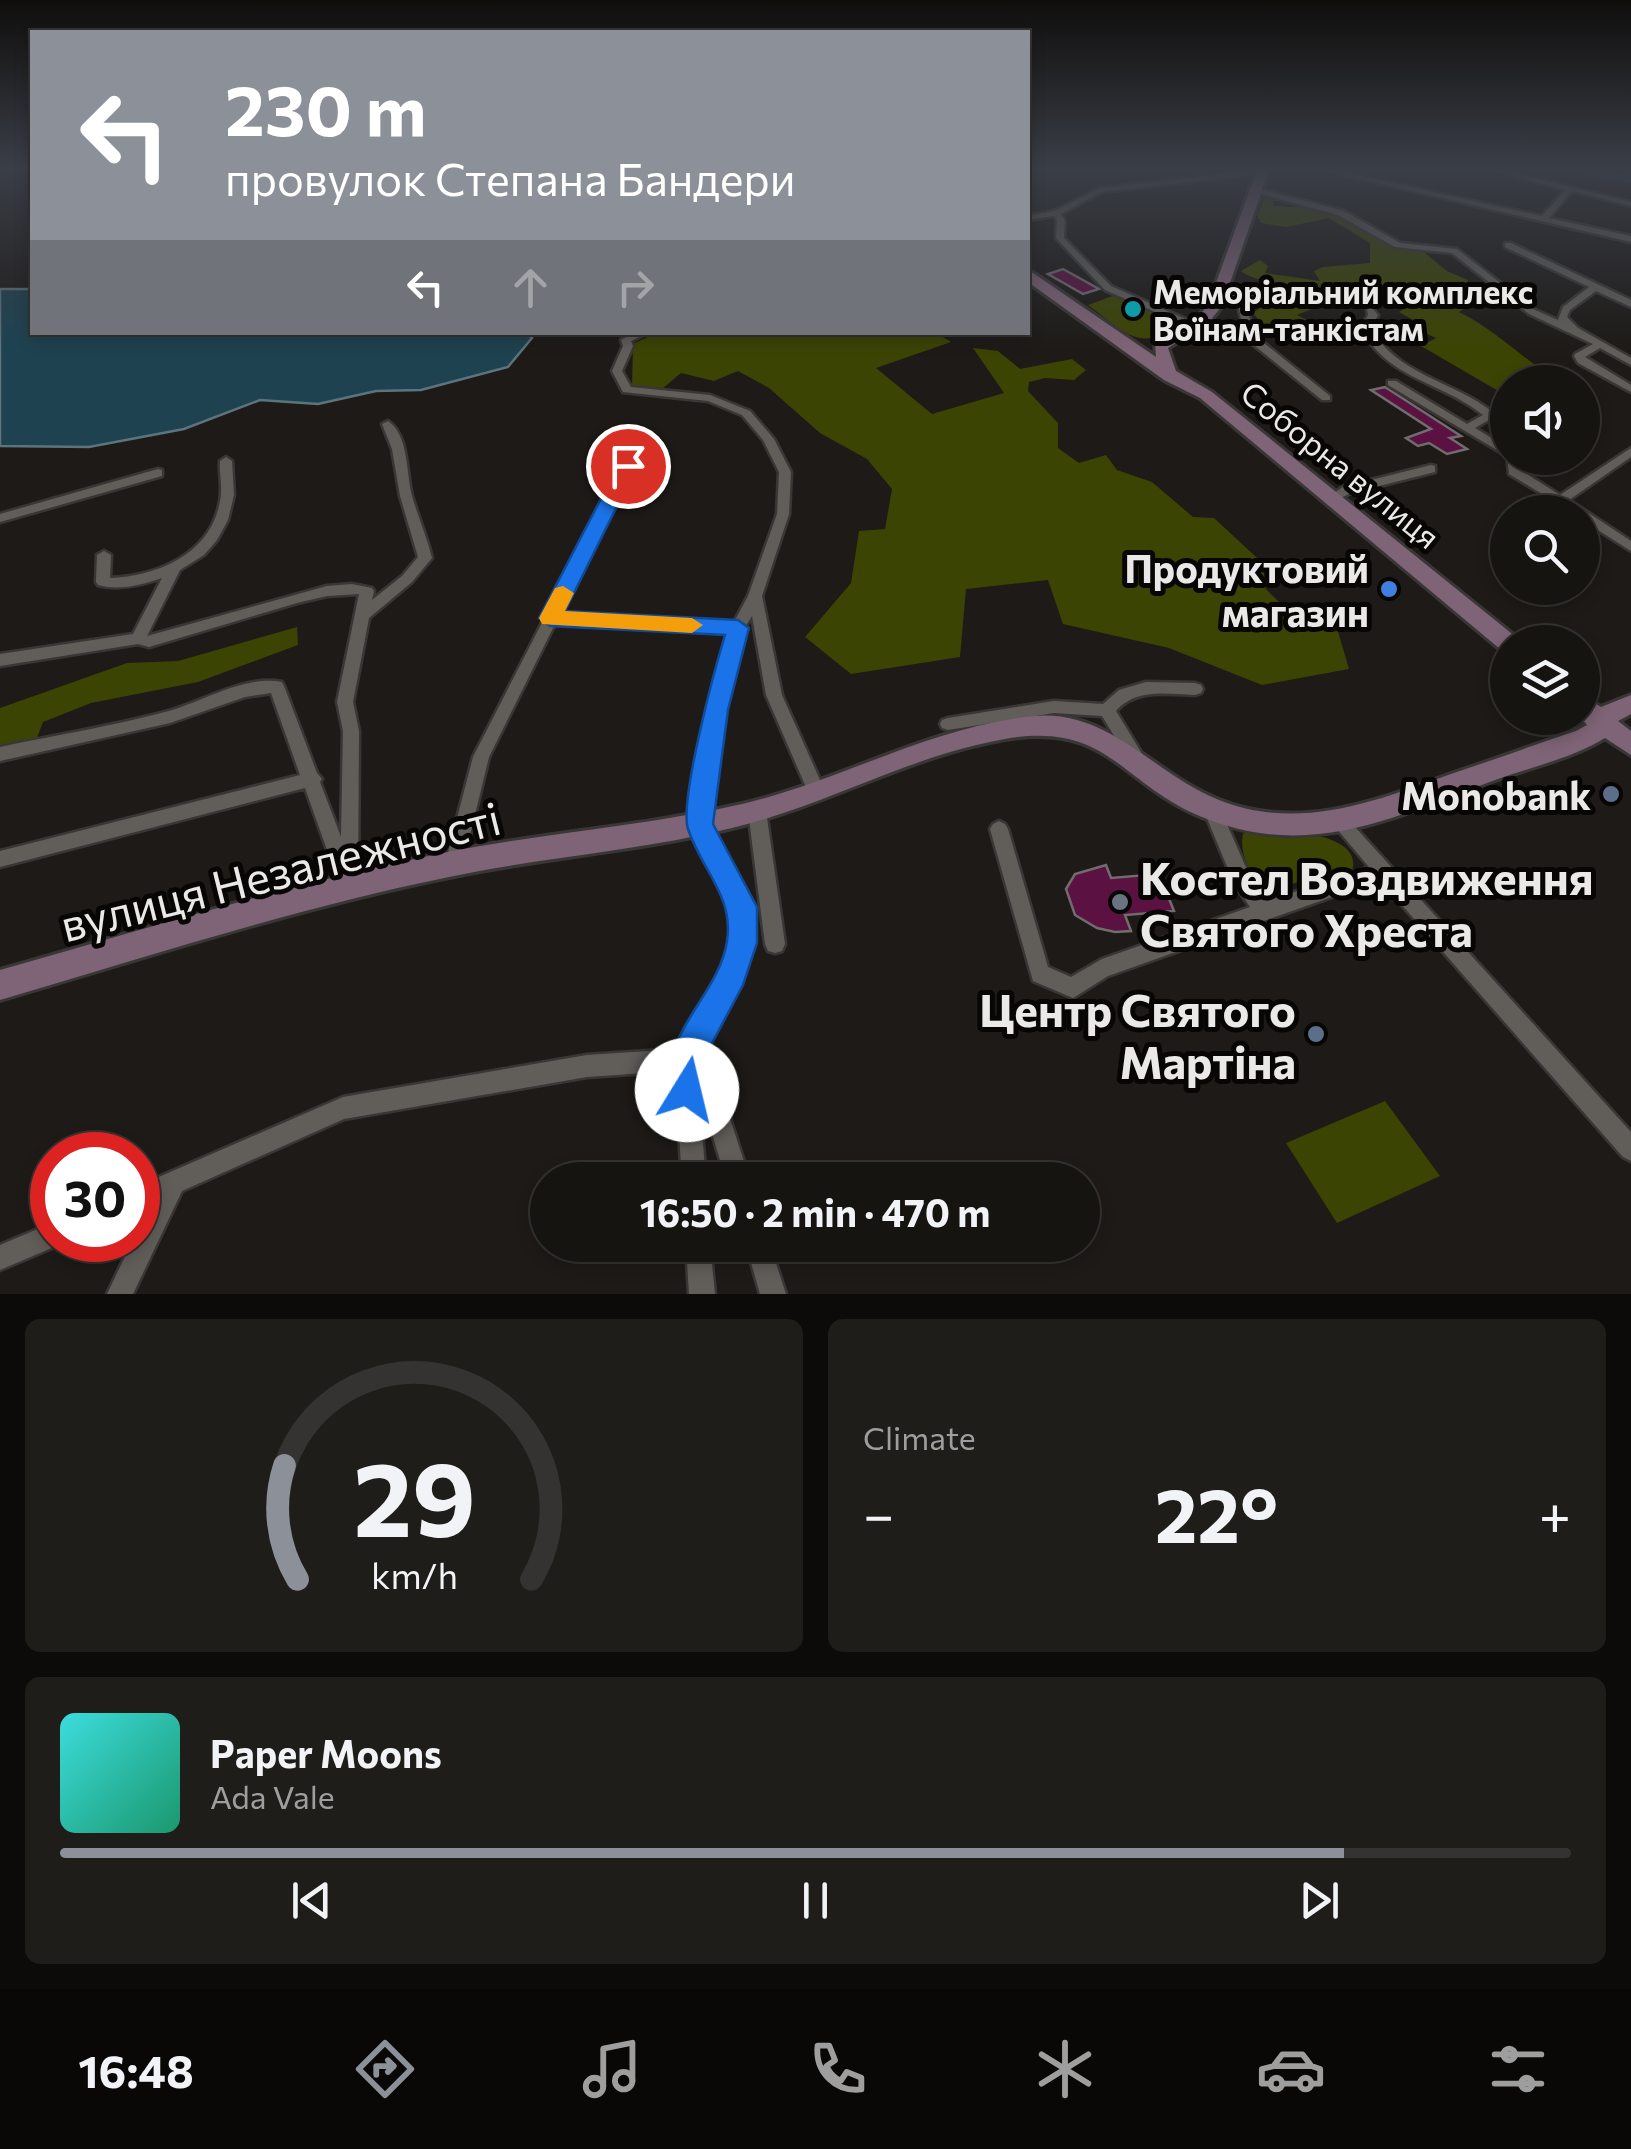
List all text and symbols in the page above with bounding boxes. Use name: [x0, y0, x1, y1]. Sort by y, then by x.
text: 230 m: [225, 65, 427, 150]
icon: left: [60, 70, 190, 200]
text: провулок Степана Бандери: [225, 150, 796, 205]
icon: left: [398, 260, 453, 315]
icon: ahead: [503, 260, 558, 315]
icon: right: [608, 260, 663, 315]
place label: Меморіальний комплекс Воїнам-танкістам: [1153, 271, 1533, 348]
marker: Меморіальний комплекс Воїнам-танкістам: [1122, 298, 1144, 320]
map controls: [1490, 365, 1600, 735]
button: sound: [1490, 365, 1600, 475]
street label: Соборна вулиця: [1234, 372, 1448, 556]
pin: [586, 424, 671, 509]
icon: arrive: [601, 439, 656, 494]
button: search: [1490, 495, 1600, 605]
place label: Продуктовий магазин: [1124, 544, 1369, 635]
marker: Продуктовий магазин: [1378, 578, 1400, 600]
button: layers: [1490, 625, 1600, 735]
place label: Monobank: [1401, 771, 1591, 818]
marker: Monobank: [1600, 783, 1622, 805]
street label: вулиця Незалежності: [54, 789, 506, 951]
place label: Костел Воздвиження Святого Хреста: [1140, 849, 1594, 956]
marker: Костел Воздвиження Святого Хреста: [1109, 891, 1131, 913]
place label: Центр Святого Мартіна: [979, 981, 1296, 1088]
marker: Центр Святого Мартіна: [1305, 1023, 1327, 1045]
position arrow: [635, 1038, 739, 1142]
speed limit sign: 30: [30, 1132, 160, 1262]
text: 16:50 · 2 min · 470 m: [640, 1188, 990, 1235]
text: Climate: [863, 1417, 976, 1457]
text: 29: [353, 1431, 475, 1558]
text: 22°: [1155, 1467, 1278, 1558]
text: −: [863, 1479, 894, 1546]
text: +: [1539, 1479, 1571, 1546]
text: km/h: [371, 1553, 457, 1596]
text: Paper Moons: [210, 1729, 442, 1776]
text: Ada Vale: [210, 1776, 335, 1816]
icon: previous: [284, 1873, 339, 1928]
icon: pause: [788, 1873, 843, 1928]
icon: next: [1292, 1873, 1347, 1928]
icon: directions: [350, 2034, 420, 2104]
icon: music: [577, 2034, 647, 2104]
icon: phone: [803, 2034, 873, 2104]
icon: climate: [1030, 2034, 1100, 2104]
icon: car: [1256, 2034, 1326, 2104]
icon: filters: [1483, 2034, 1553, 2104]
text: 16:48: [78, 2042, 194, 2097]

